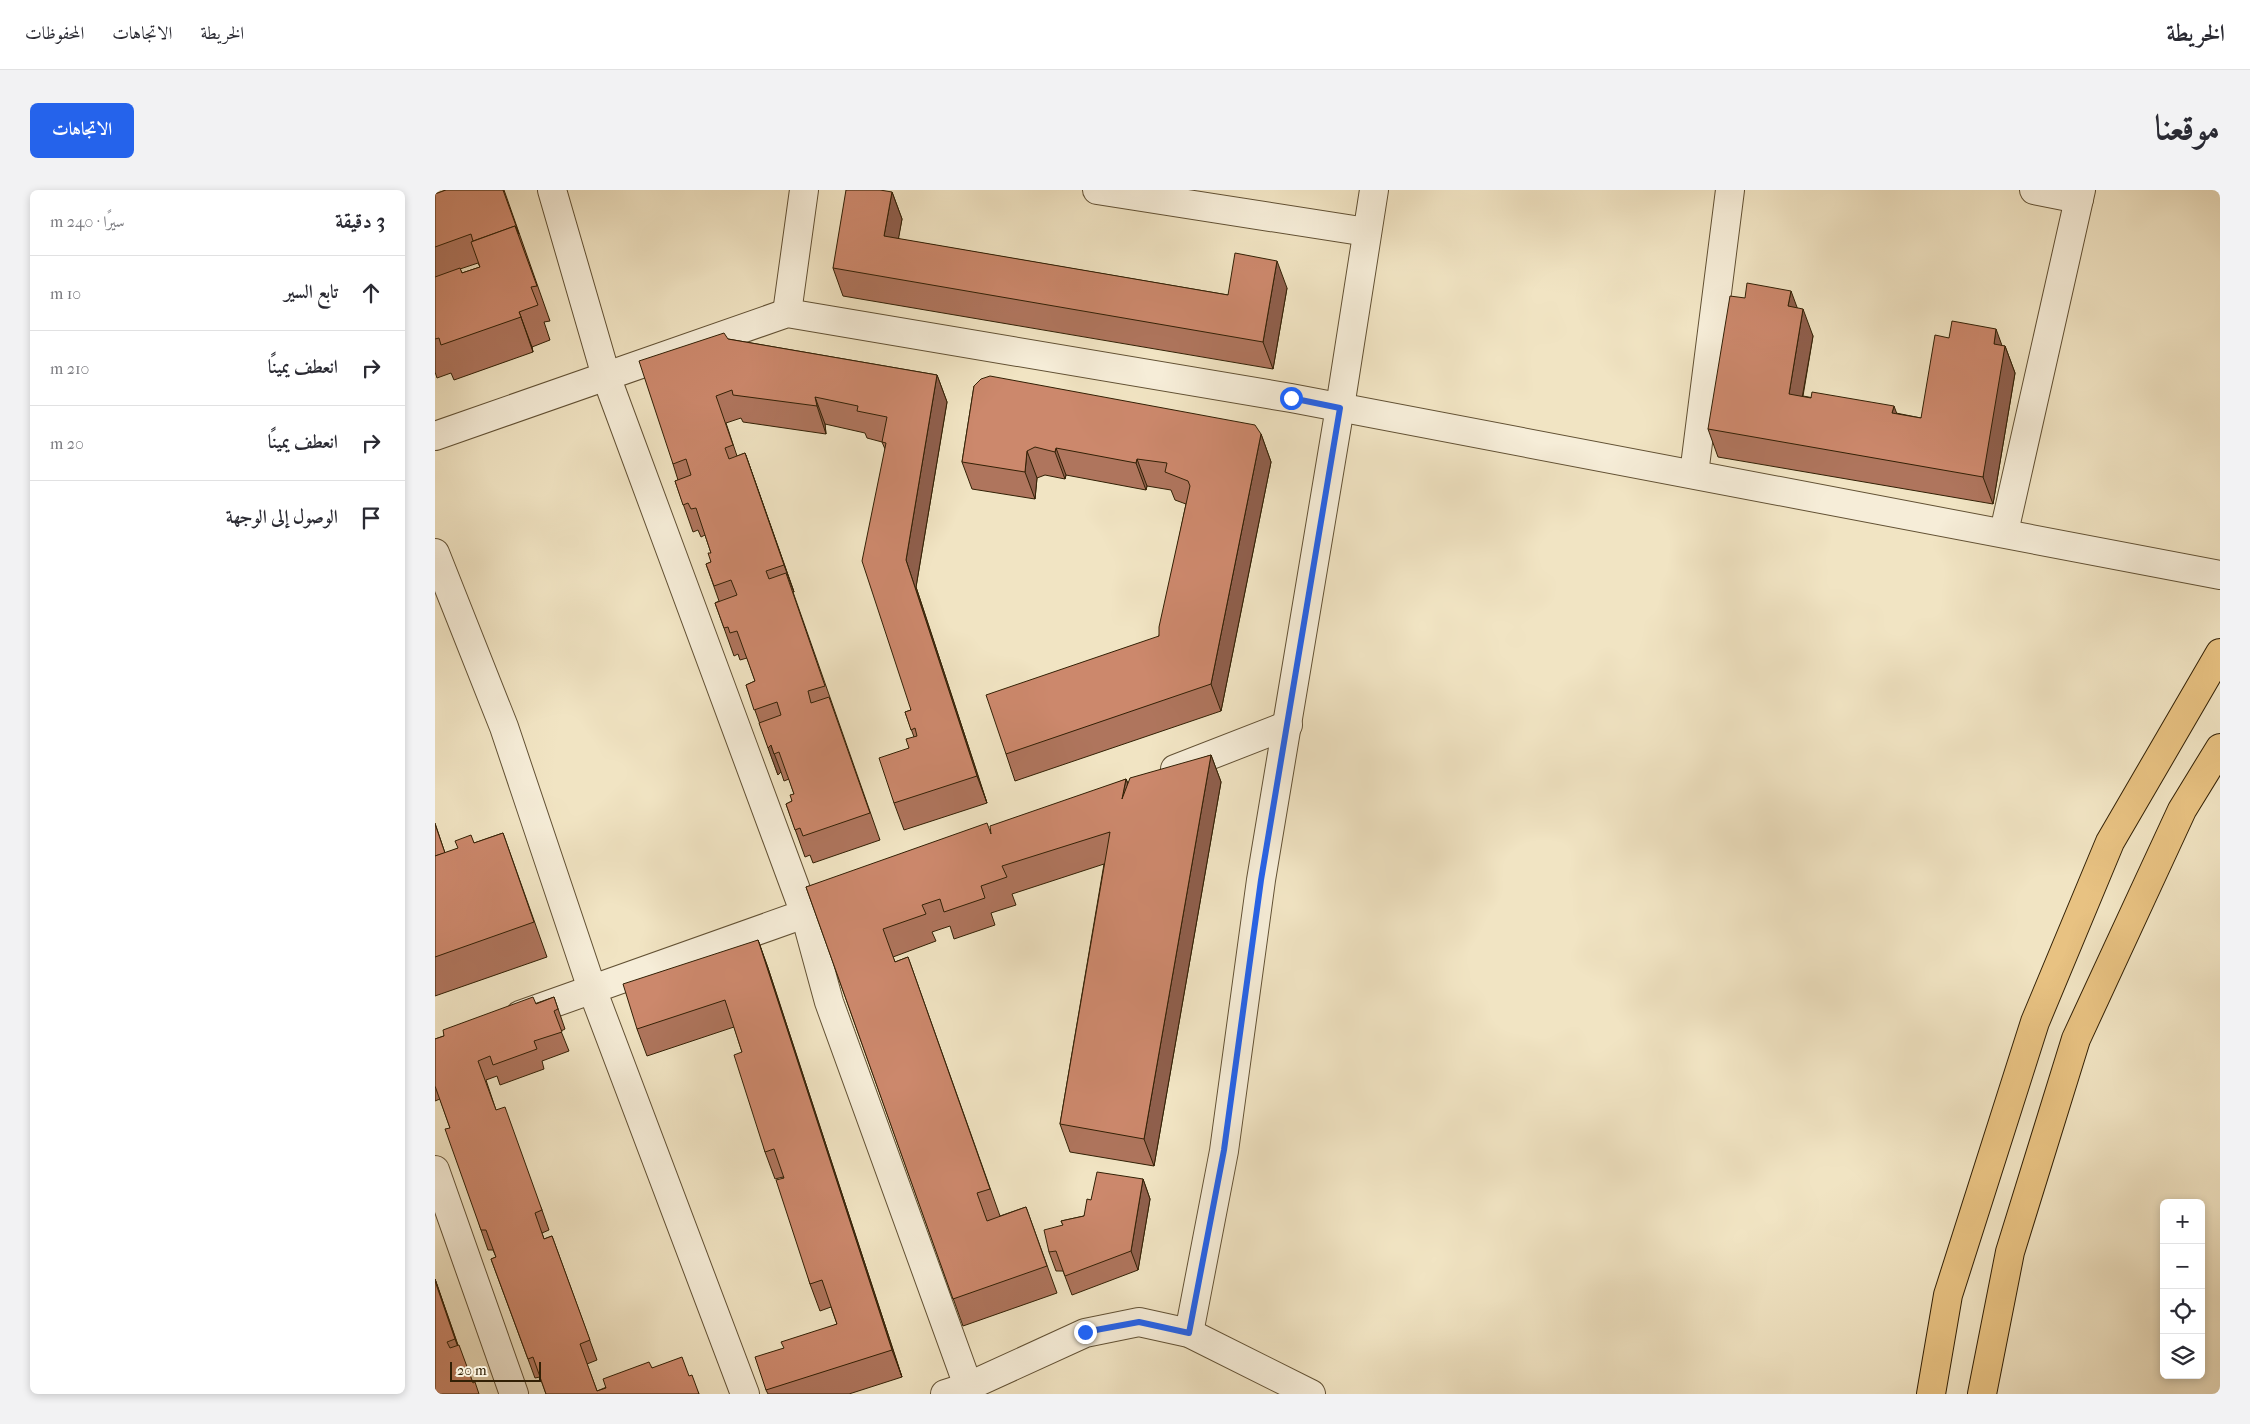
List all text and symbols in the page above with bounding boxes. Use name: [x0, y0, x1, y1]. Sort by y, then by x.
text: الخريطة: [2167, 19, 2225, 47]
text: المحفوظات: [25, 23, 84, 44]
text: الاتجاهات: [112, 23, 172, 44]
text: الخريطة: [200, 23, 244, 44]
button: الاتجاهات: [30, 103, 134, 158]
text: موقعنا: [2155, 107, 2220, 148]
text: 3 دقيقة: [335, 209, 385, 233]
text: سيرًا · 240 m: [50, 212, 125, 231]
icon: ahead: [357, 279, 385, 307]
text: تابع السير: [284, 281, 338, 303]
text: 10 m: [50, 284, 81, 303]
icon: right: [357, 354, 385, 382]
text: انعطف يمينًا: [268, 356, 338, 378]
text: 210 m: [50, 359, 89, 378]
route start: [1280, 387, 1303, 410]
icon: right: [357, 429, 385, 457]
text: انعطف يمينًا: [268, 431, 338, 453]
text: 20 m: [50, 434, 84, 453]
icon: arrive: [357, 504, 385, 532]
text: الوصول إلى الوجهة: [226, 506, 338, 528]
map controls: [2160, 1199, 2205, 1379]
button: +: [2160, 1199, 2205, 1244]
button: −: [2160, 1244, 2205, 1289]
button: locate: [2160, 1289, 2205, 1334]
route end: [1074, 1321, 1097, 1344]
button: layers: [2160, 1334, 2205, 1379]
scale bar: [450, 1359, 541, 1382]
text: 20 m: [457, 1362, 487, 1379]

